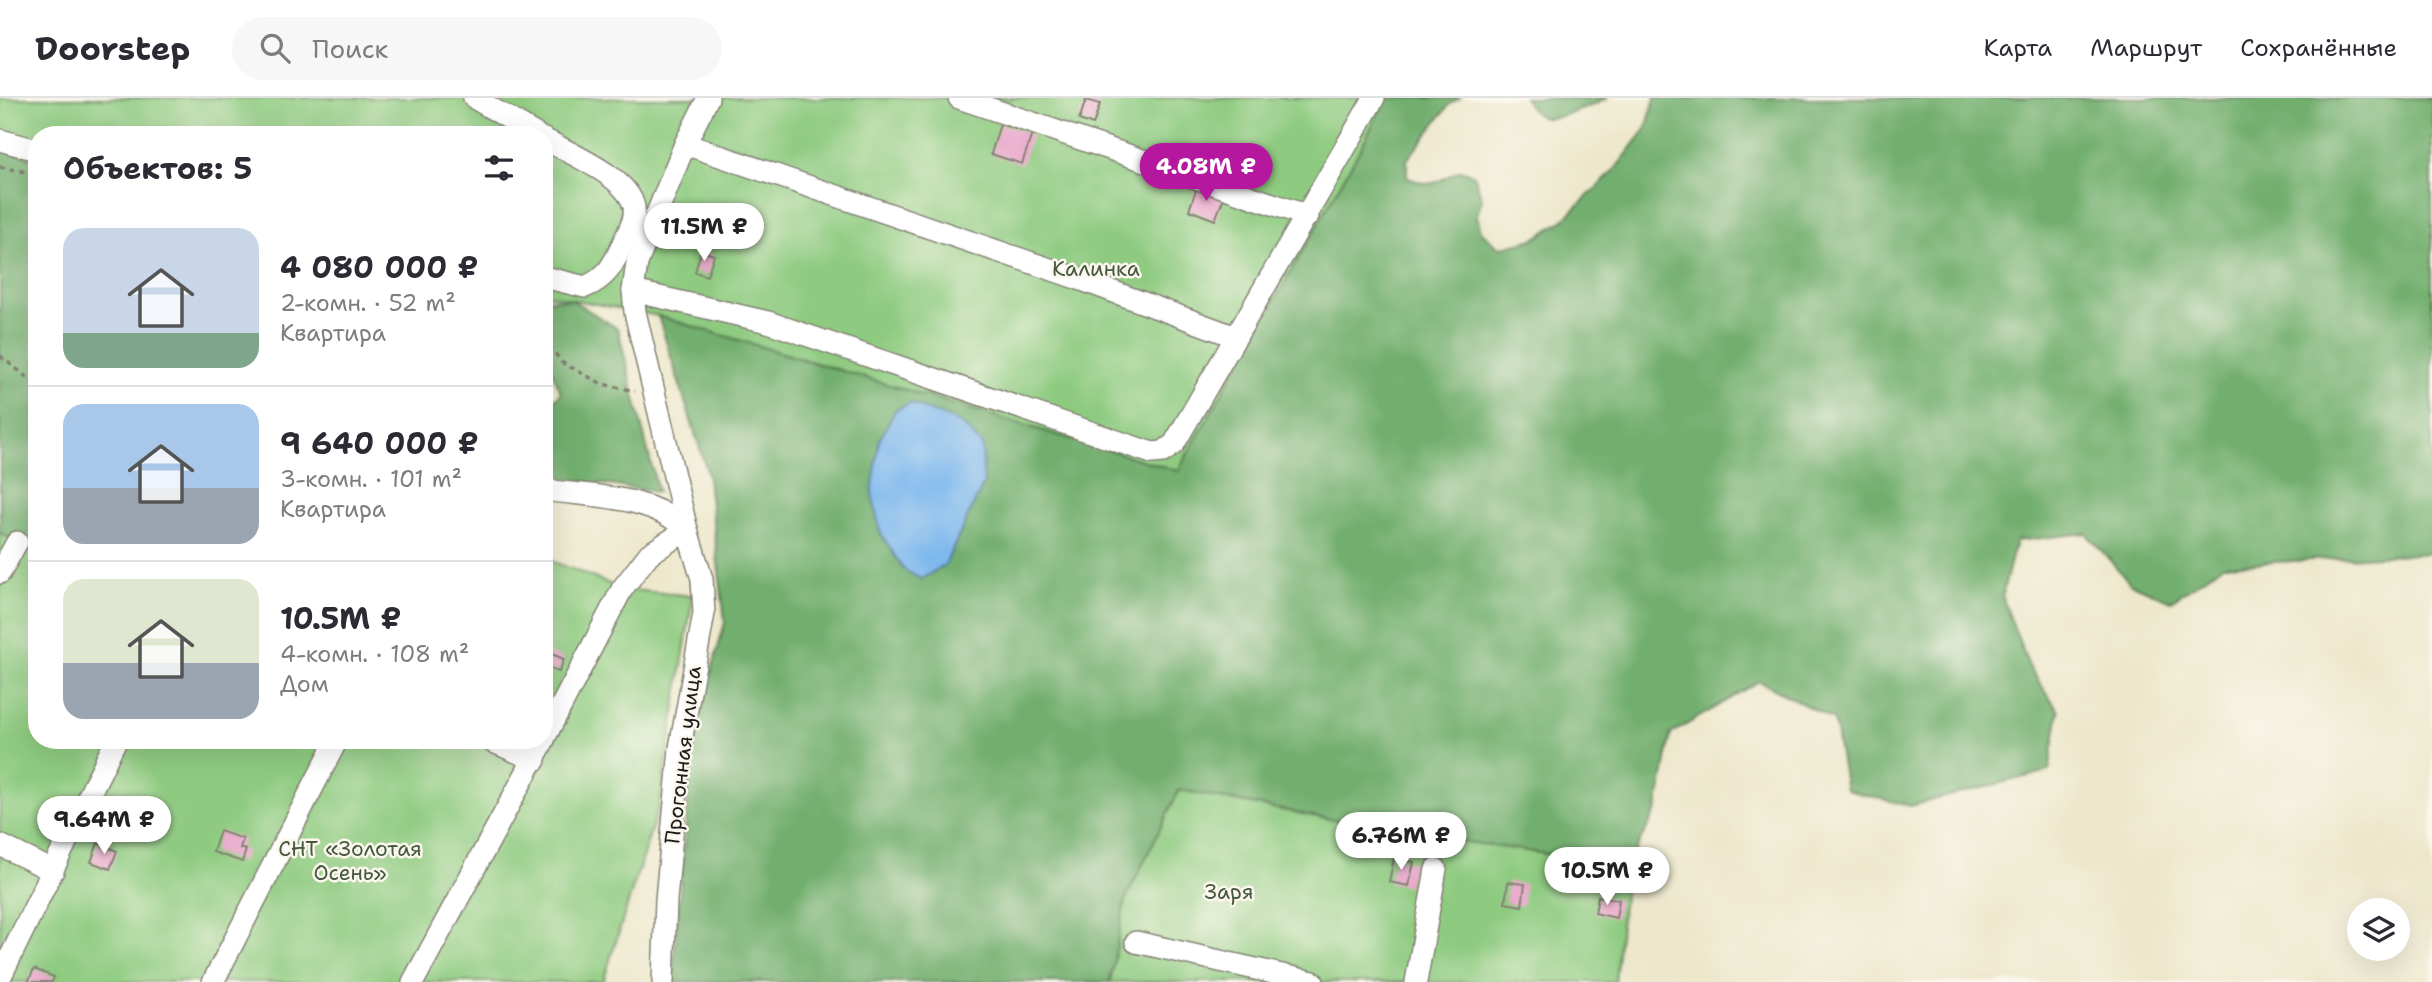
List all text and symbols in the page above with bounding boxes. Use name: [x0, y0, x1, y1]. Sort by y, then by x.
search box: [232, 17, 722, 80]
text: Doorstep: [35, 26, 190, 71]
icon: search: [256, 29, 294, 67]
text: Поиск: [312, 31, 388, 66]
text: Карта: [1984, 32, 2052, 64]
text: Маршрут: [2090, 32, 2202, 64]
text: Сохранённые: [2240, 32, 2397, 64]
pin: 4.08M ₽: [1141, 144, 1271, 203]
text: Объектов: 5: [63, 148, 252, 189]
icon: filters: [480, 149, 518, 187]
text: 4.08M ₽: [1156, 151, 1256, 181]
pin: 11.5M ₽: [639, 204, 769, 263]
text: 11.5M ₽: [660, 211, 748, 241]
text: 4 080 000 ₽: [280, 247, 479, 288]
park label: Калинка: [1052, 255, 1140, 283]
icon: home: [119, 256, 203, 340]
text: 2-комн. · 52 m²: [280, 288, 456, 318]
text: Квартира: [280, 318, 386, 348]
text: 9 640 000 ₽: [280, 423, 479, 464]
icon: home: [119, 432, 203, 516]
text: 3-комн. · 101 m²: [280, 464, 462, 494]
text: Квартира: [280, 494, 386, 524]
text: 10.5M ₽: [280, 598, 401, 639]
icon: home: [119, 607, 203, 691]
text: 4-комн. · 108 m²: [280, 639, 469, 669]
street label: Прогонная улица: [658, 664, 708, 846]
text: Дом: [280, 669, 329, 699]
pin: 9.64M ₽: [39, 796, 169, 856]
text: 9.64M ₽: [53, 804, 155, 834]
pin: 6.76M ₽: [1336, 812, 1466, 872]
text: 6.76M ₽: [1351, 820, 1451, 850]
park label: СНТ «Золотая Осень»: [278, 835, 422, 887]
pin: 10.5M ₽: [1542, 848, 1672, 907]
text: 10.5M ₽: [1560, 855, 1654, 885]
park label: Заря: [1205, 878, 1253, 906]
map controls: [2347, 898, 2410, 961]
button: layers: [2347, 898, 2410, 961]

